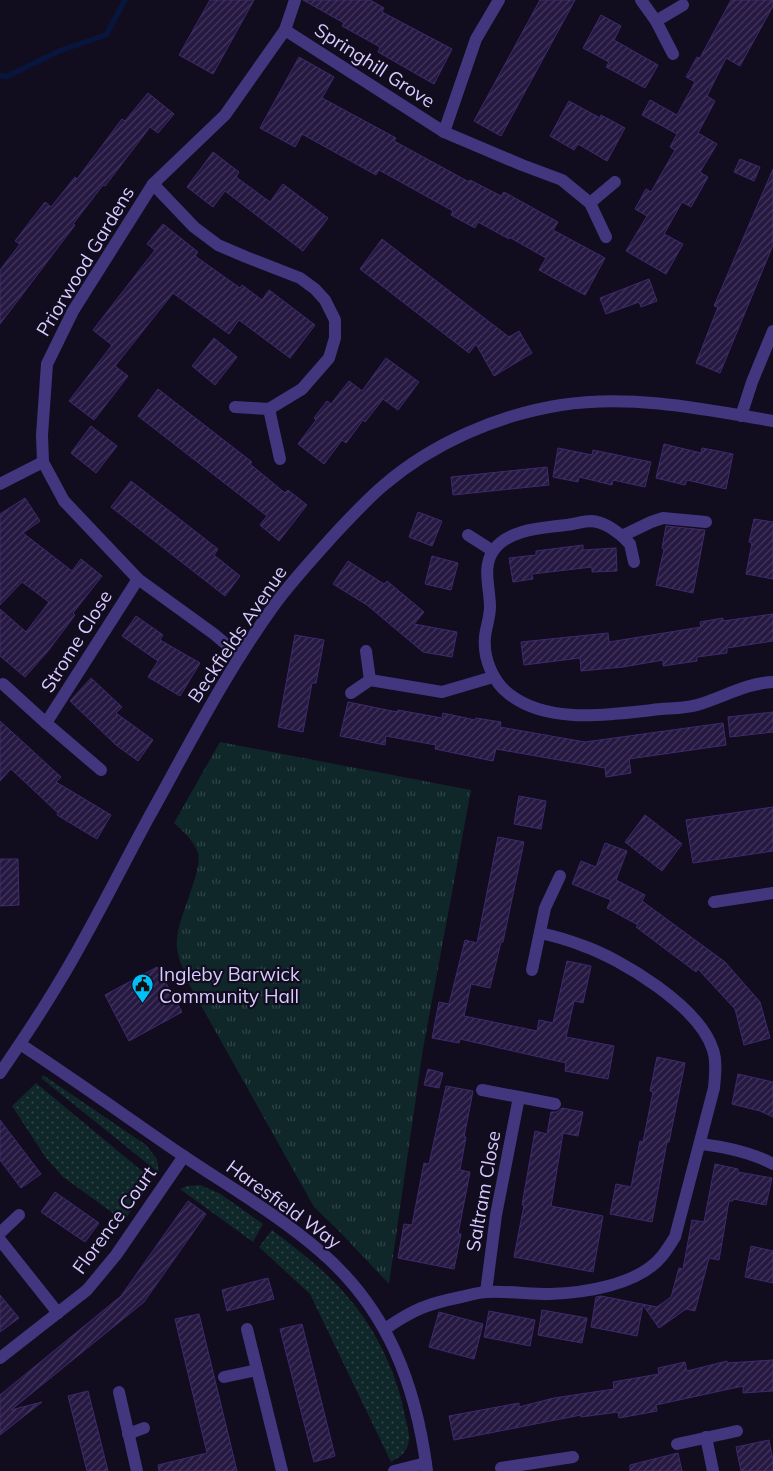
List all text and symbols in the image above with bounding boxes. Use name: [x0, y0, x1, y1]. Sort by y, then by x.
street label: Springhill Grove: [310, 17, 440, 113]
street label: Priorwood Gardens: [31, 182, 139, 340]
street label: Beckfields Avenue: [182, 561, 292, 707]
street label: Strome Close: [35, 585, 117, 697]
place label: Ingleby Barwick Community Hall: [159, 962, 300, 1008]
public building icon: Ingleby Barwick Community Hall: [131, 973, 155, 1004]
street label: Saltram Close: [461, 1129, 505, 1253]
street label: Haresfield Way: [222, 1154, 346, 1254]
street label: Florence Court: [67, 1161, 161, 1278]

